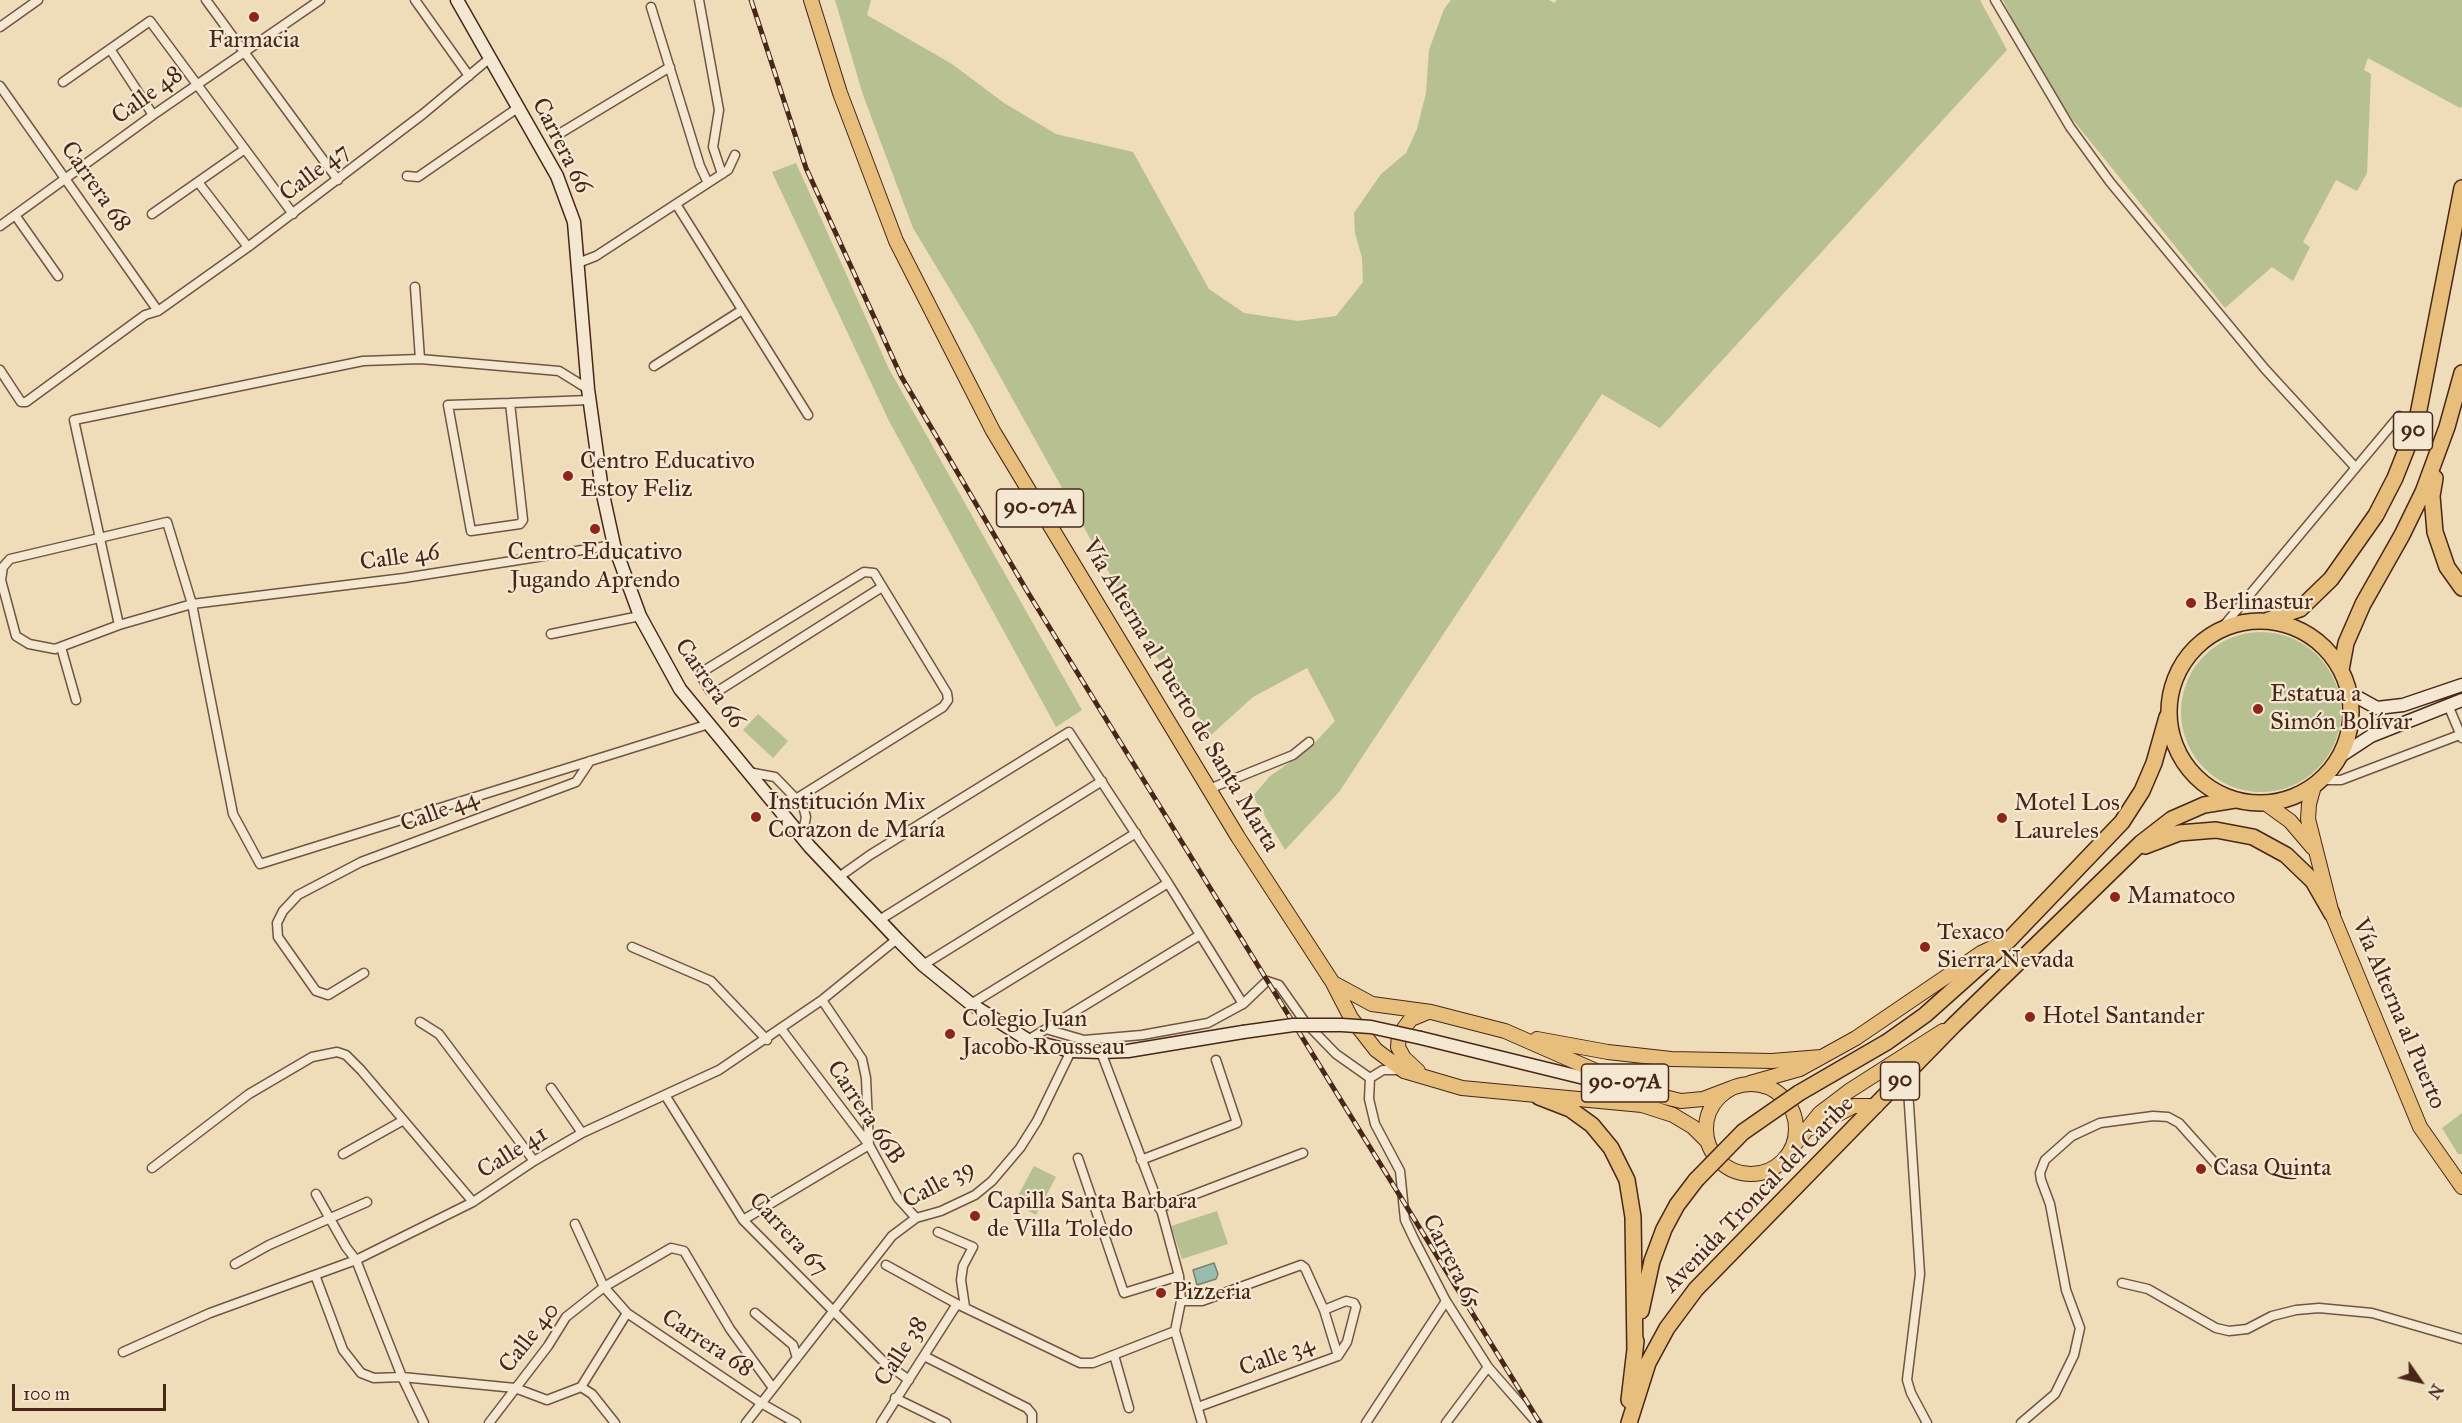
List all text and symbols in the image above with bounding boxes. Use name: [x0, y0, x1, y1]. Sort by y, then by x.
marker: Farmacia: [247, 10, 261, 24]
place label: Farmacia: [208, 27, 300, 55]
street label: Calle 48: [107, 61, 189, 131]
street label: Carrera 66: [525, 93, 597, 199]
street label: Carrera 68: [53, 136, 137, 238]
street label: Calle 47: [275, 138, 355, 208]
road number: 90: [2394, 412, 2432, 450]
place label: Centro Educativo Estoy Feliz: [580, 448, 755, 504]
marker: Centro Educativo Estoy Feliz: [561, 469, 575, 483]
road number: 90-07A: [996, 489, 1084, 527]
marker: Centro Educativo Jugando Aprendo: [588, 522, 602, 536]
street label: Vía Alterna al Puerto de Santa Marta: [1075, 534, 1285, 858]
street label: Calle 46: [358, 538, 442, 578]
place label: Centro Educativo Jugando Aprendo: [508, 539, 682, 595]
place label: Berlinastur: [2203, 589, 2313, 617]
marker: Berlinastur: [2184, 596, 2198, 610]
street label: Carrera 66: [668, 633, 750, 735]
place label: Estatua a Simón Bolívar: [2270, 681, 2412, 737]
marker: Estatua a Simón Bolívar: [2251, 702, 2265, 716]
street label: Calle 44: [397, 785, 483, 839]
place label: Institución Mix Corazon de María: [768, 789, 945, 845]
place label: Motel Los Laureles: [2014, 790, 2120, 846]
marker: Institución Mix Corazon de María: [749, 810, 763, 824]
marker: Motel Los Laureles: [1995, 811, 2009, 825]
place label: Mamatoco: [2127, 883, 2235, 911]
marker: Mamatoco: [2108, 890, 2122, 904]
street label: Vía Alterna al Puerto: [2345, 914, 2451, 1114]
place label: Texaco Sierra Nevada: [1937, 919, 2074, 975]
marker: Texaco Sierra Nevada: [1918, 940, 1932, 954]
place label: Hotel Santander: [2042, 1003, 2204, 1031]
place label: Colegio Juan Jacobo Rousseau: [962, 1006, 1125, 1062]
marker: Hotel Santander: [2023, 1010, 2037, 1024]
marker: Colegio Juan Jacobo Rousseau: [943, 1027, 957, 1041]
street label: Carrera 66B: [820, 1056, 910, 1170]
road number: 90: [1880, 1062, 1920, 1100]
road number: 90-07A: [1582, 1064, 1668, 1102]
street label: Avenida Troncal del Caribe: [1657, 1091, 1861, 1299]
street label: Calle 41: [473, 1120, 553, 1186]
street label: Calle 39: [898, 1154, 980, 1216]
place label: Casa Quinta: [2213, 1155, 2331, 1183]
marker: Casa Quinta: [2194, 1162, 2208, 1176]
street label: Carrera 67: [742, 1187, 834, 1283]
place label: Capilla Santa Barbara de Villa Toledo: [987, 1188, 1197, 1244]
marker: Capilla Santa Barbara de Villa Toledo: [968, 1209, 982, 1223]
street label: Carrera 65: [1415, 1210, 1487, 1314]
place label: Pizzeria: [1173, 1279, 1251, 1307]
marker: Pizzeria: [1154, 1286, 1168, 1300]
street label: Calle 40: [493, 1297, 567, 1379]
street label: Carrera 68: [656, 1304, 758, 1384]
street label: Calle 38: [869, 1312, 935, 1392]
street label: Calle 34: [1236, 1330, 1318, 1384]
north arrow: [2390, 1351, 2450, 1411]
scale bar: [15, 1372, 170, 1410]
text: N: [2424, 1380, 2447, 1402]
text: 100 m: [23, 1383, 70, 1405]

